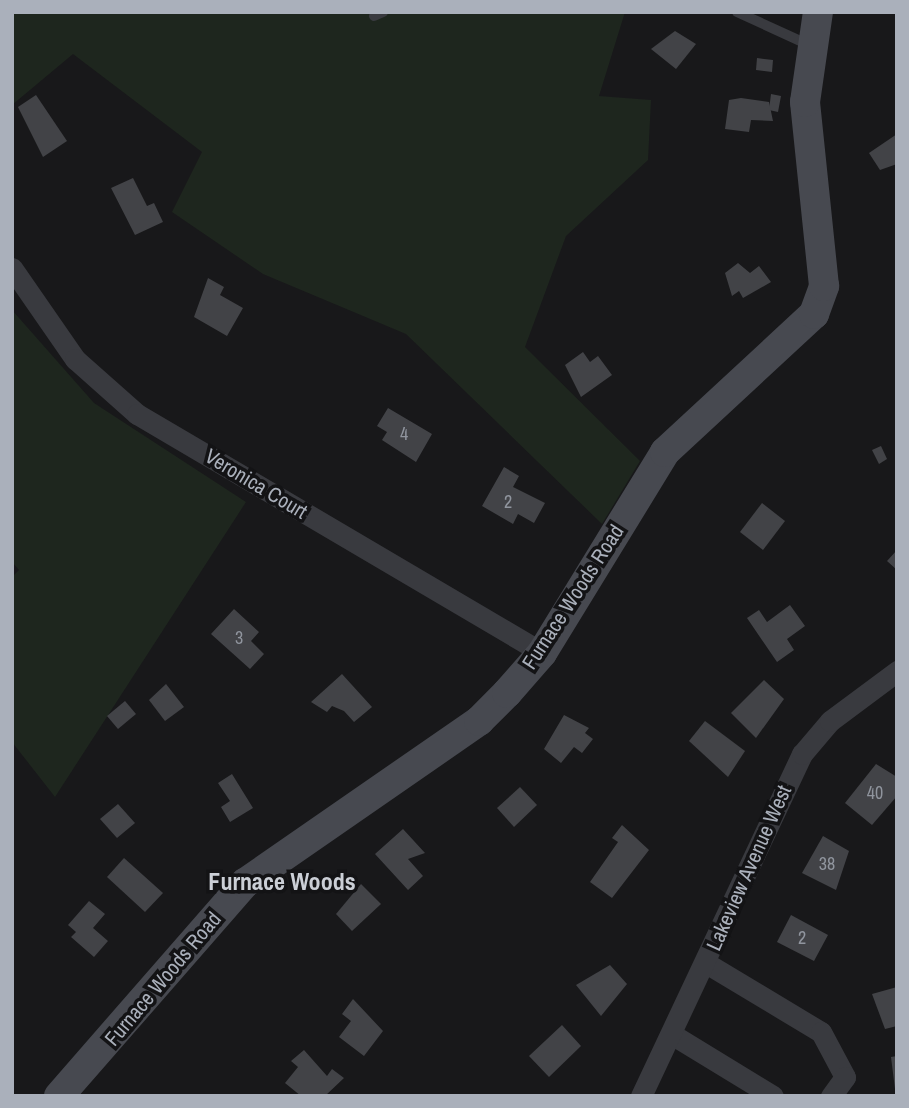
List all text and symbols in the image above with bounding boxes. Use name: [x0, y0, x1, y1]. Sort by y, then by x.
house number: 4: [400, 423, 408, 445]
street label: Veronica Court: [200, 444, 312, 524]
house number: 2: [504, 491, 512, 513]
street label: Furnace Woods Road: [517, 520, 629, 674]
house number: 3: [235, 627, 243, 649]
street label: Lakeview Avenue West: [701, 781, 797, 955]
house number: 40: [867, 782, 883, 804]
house number: 38: [819, 853, 835, 875]
district label: Furnace Woods: [208, 868, 356, 896]
street label: Furnace Woods Road: [100, 907, 226, 1051]
house number: 2: [798, 927, 806, 949]

